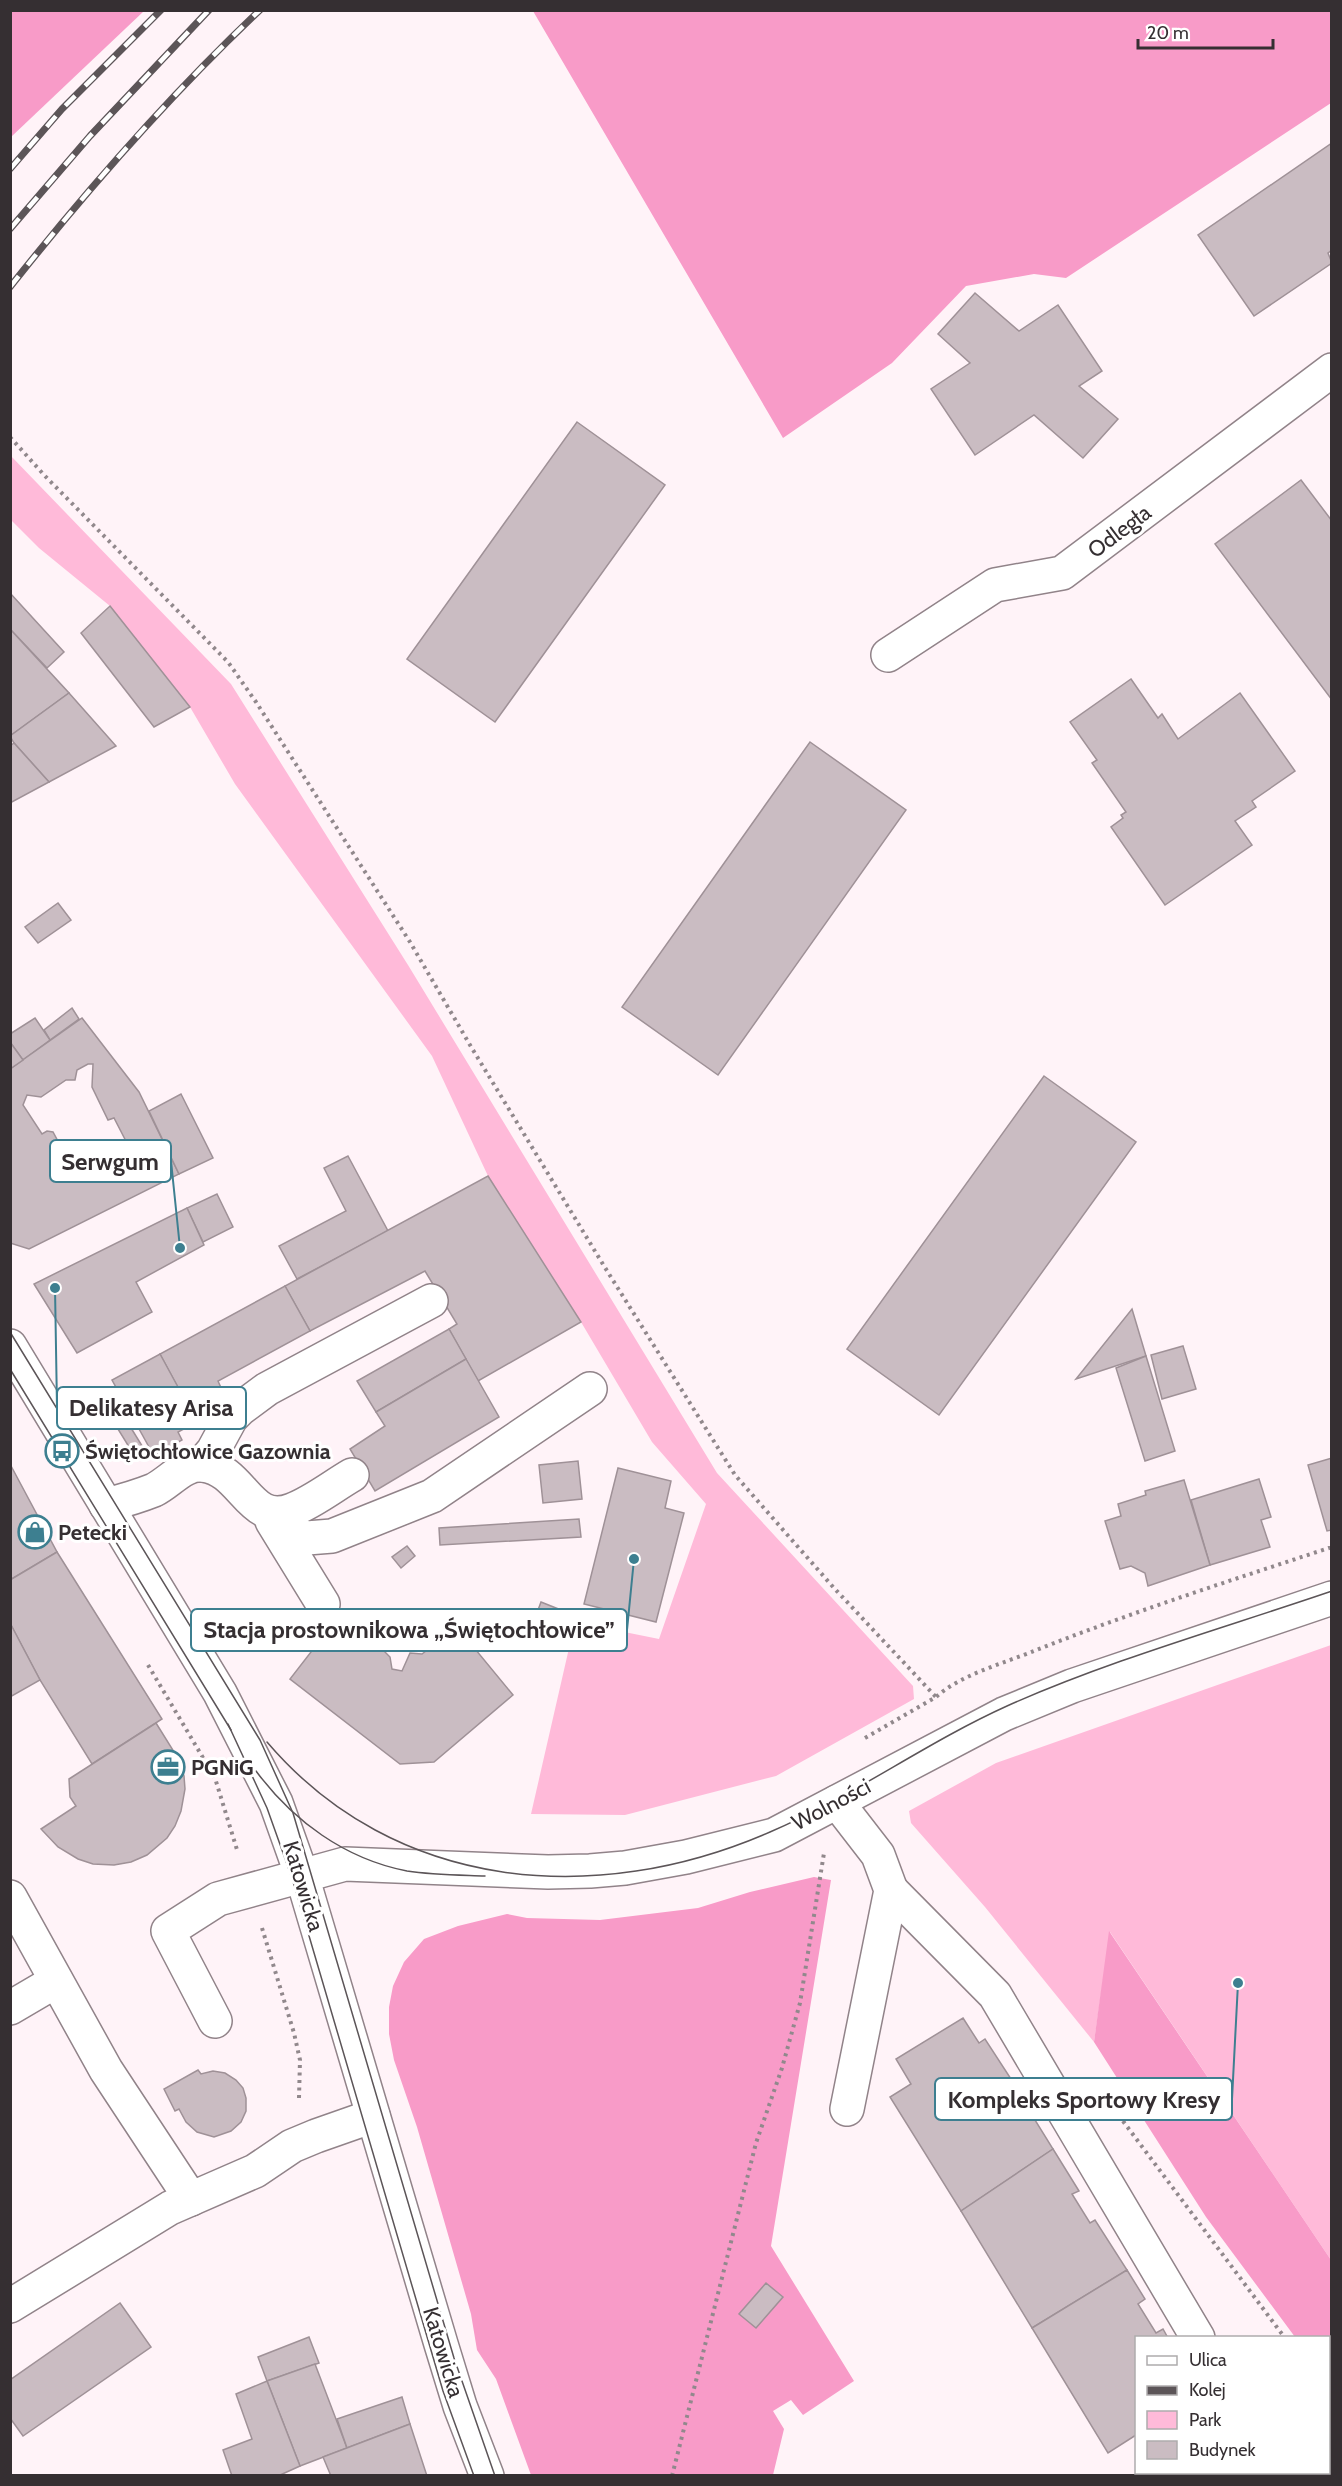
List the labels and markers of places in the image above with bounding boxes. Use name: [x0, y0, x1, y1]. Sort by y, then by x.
callout: Serwgum: [50, 1140, 171, 1182]
callout: Delikatesy Arisa: [57, 1387, 246, 1429]
bus stop icon: Świętochłowice Gazownia: [44, 1433, 80, 1469]
place label: Świętochłowice Gazownia: [85, 1438, 331, 1465]
shop icon: Petecki: [17, 1514, 53, 1550]
place label: Petecki: [58, 1519, 127, 1546]
callout: Stacja prostownikowa „Świętochłowice”: [191, 1609, 627, 1651]
office icon: PGNiG: [150, 1749, 186, 1785]
place label: PGNiG: [191, 1754, 254, 1781]
callout: Kompleks Sportowy Kresy: [935, 2078, 1232, 2120]

